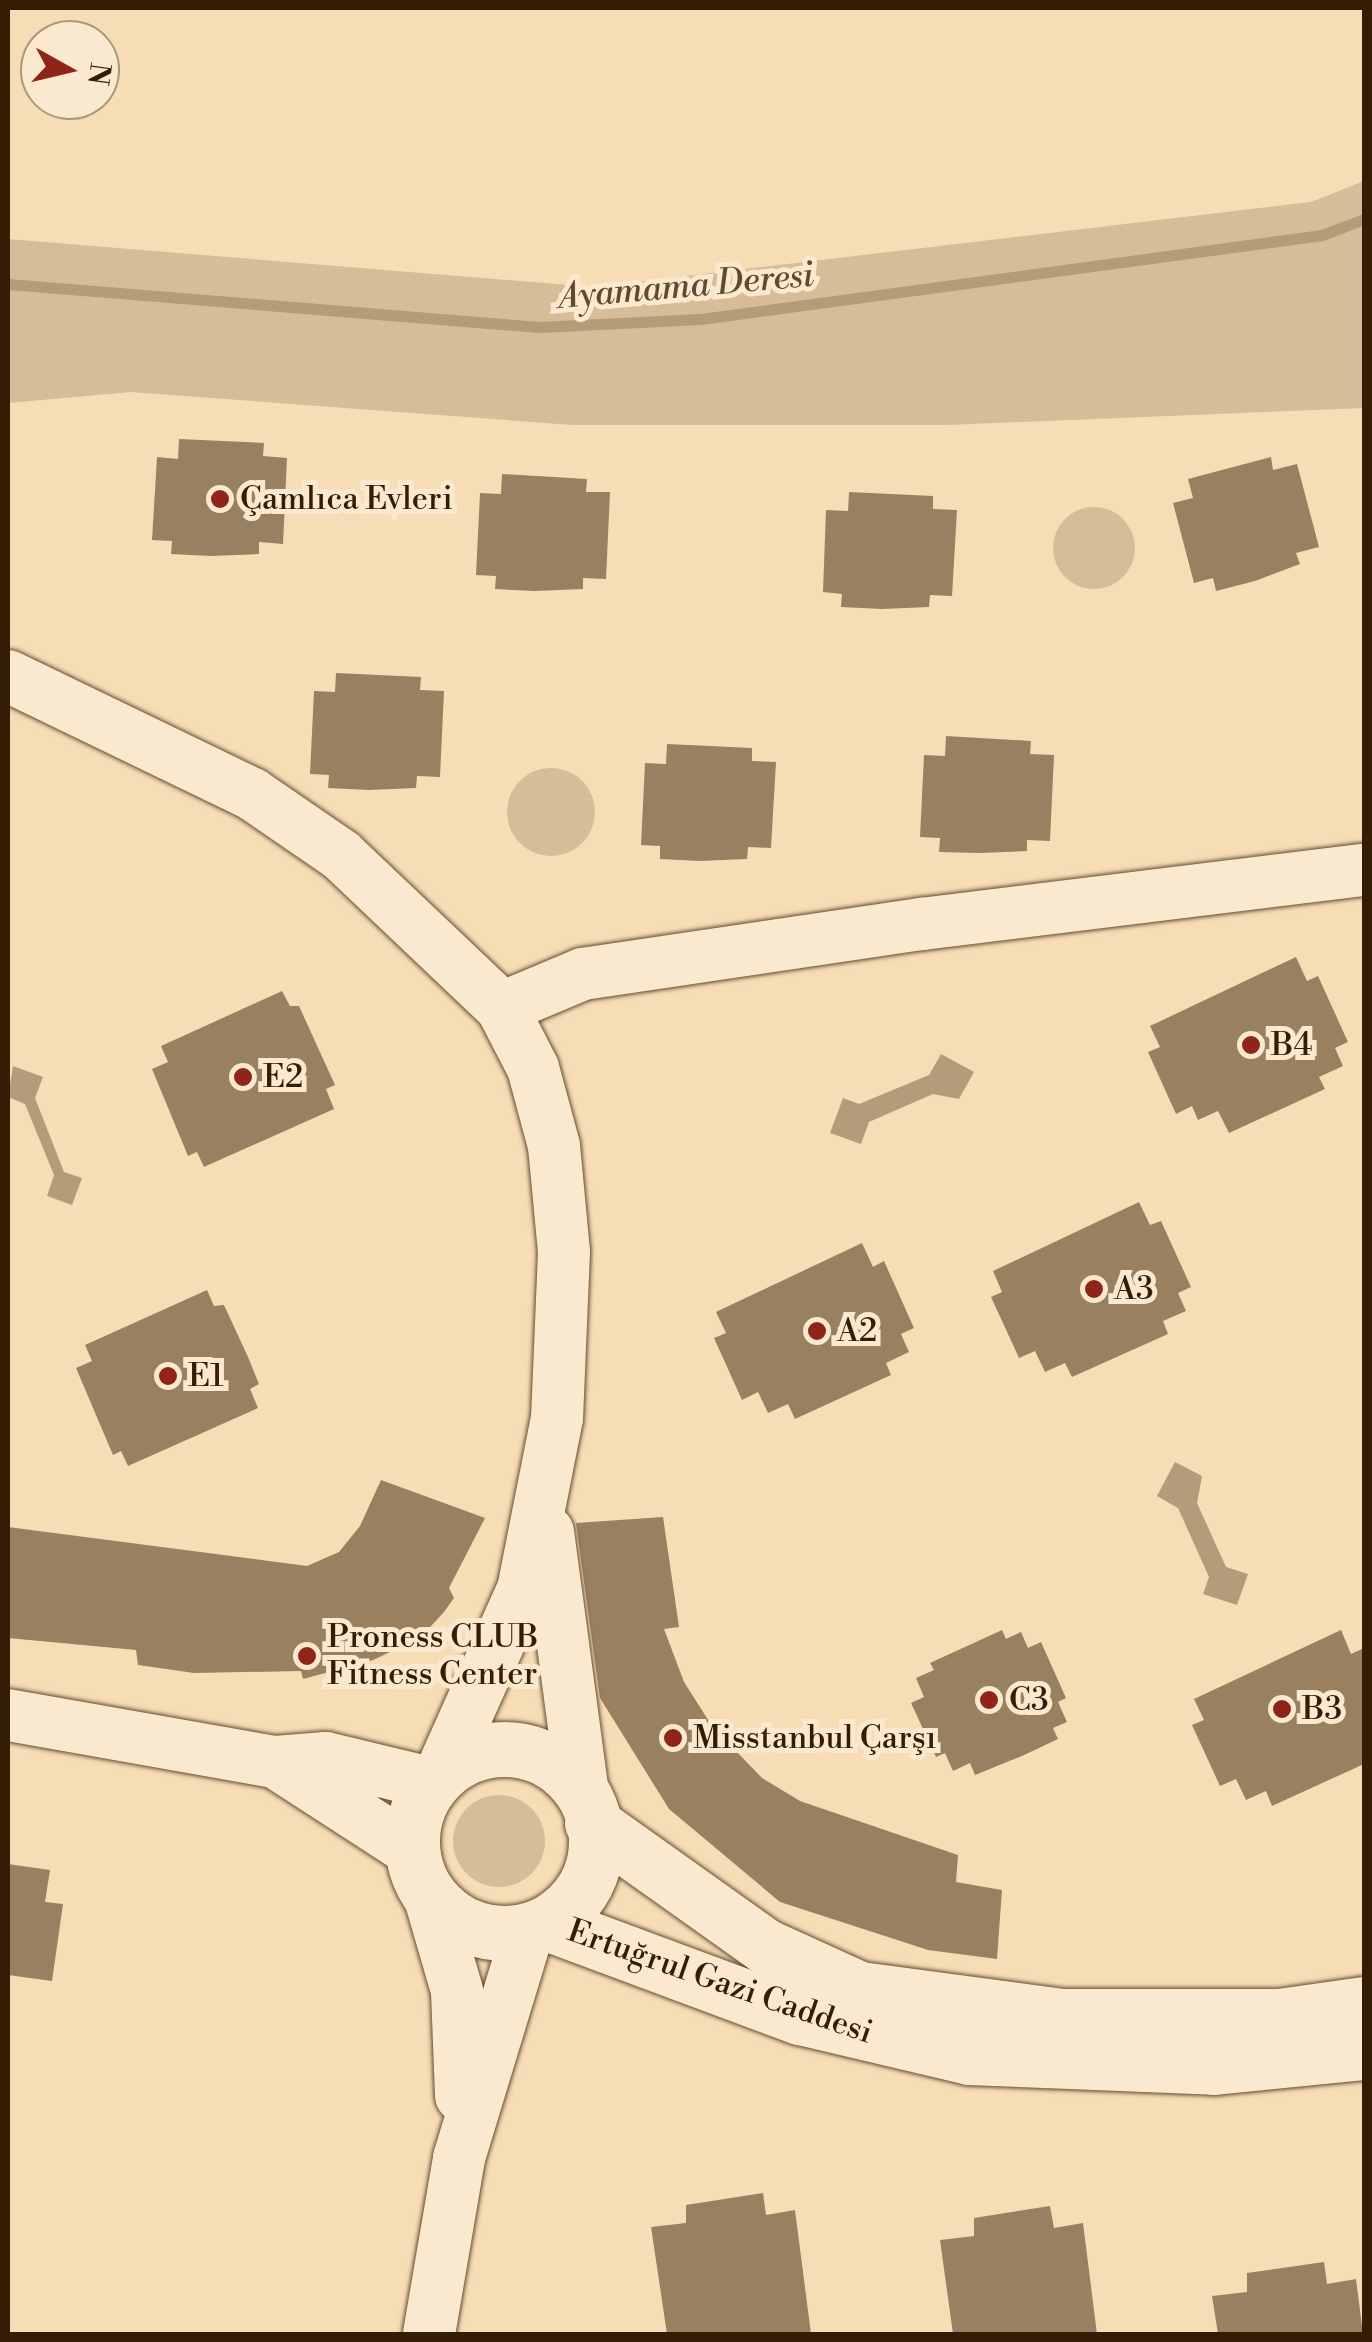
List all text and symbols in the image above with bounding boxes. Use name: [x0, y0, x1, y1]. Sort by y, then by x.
north arrow: [20, 20, 120, 120]
text: N: [79, 61, 117, 87]
water label: Ayamama Deresi: [556, 255, 816, 319]
place label: Çamlıca Evleri: [240, 480, 453, 518]
marker: Çamlıca Evleri: [209, 488, 231, 510]
place label: B4: [1271, 1026, 1313, 1064]
marker: B4: [1240, 1034, 1262, 1056]
place label: E2: [263, 1058, 303, 1096]
marker: E2: [232, 1066, 254, 1088]
place label: A3: [1114, 1270, 1154, 1308]
marker: A3: [1083, 1278, 1105, 1300]
place label: A2: [837, 1312, 877, 1350]
marker: A2: [806, 1320, 828, 1342]
place label: E1: [188, 1357, 224, 1395]
marker: E1: [157, 1365, 179, 1387]
place label: Proness CLUB Fitness Center: [327, 1619, 538, 1694]
marker: Proness CLUB Fitness Center: [296, 1645, 318, 1667]
place label: C3: [1009, 1681, 1049, 1719]
marker: C3: [978, 1689, 1000, 1711]
place label: B3: [1302, 1690, 1342, 1728]
marker: B3: [1271, 1698, 1293, 1720]
place label: Misstanbul Çarşı: [693, 1719, 936, 1757]
marker: Misstanbul Çarşı: [662, 1727, 684, 1749]
street label: Ertuğrul Gazi Caddesi: [562, 1912, 878, 2052]

